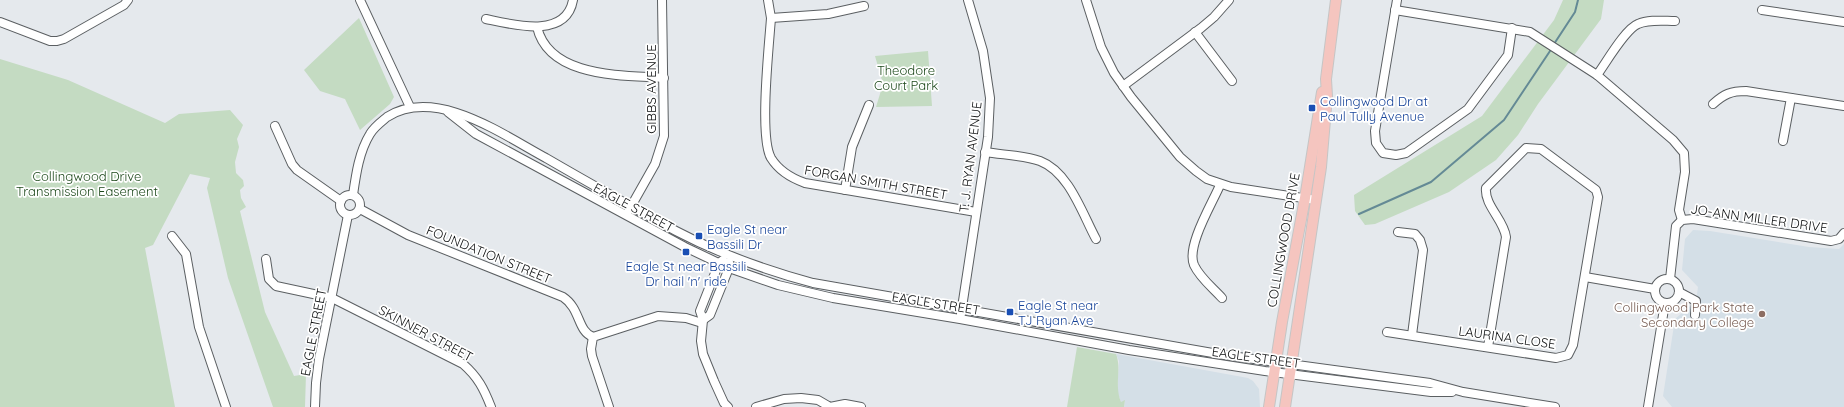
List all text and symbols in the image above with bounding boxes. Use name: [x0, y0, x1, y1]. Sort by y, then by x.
street label: GIBBS AVENUE: [643, 44, 659, 134]
park label: Theodore Court Park: [874, 62, 938, 93]
place label: Collingwood Dr at Paul Tully Avenue: [1320, 93, 1428, 124]
street label: T. J. RYAN AVENUE: [955, 101, 985, 213]
marker: Collingwood Dr at Paul Tully Avenue: [1307, 103, 1317, 113]
street label: FORGAN SMITH STREET: [803, 162, 949, 202]
park label: Collingwood Drive Transmission Easement: [16, 168, 158, 199]
street label: COLLINGWOOD DRIVE: [1263, 171, 1303, 309]
street label: EAGLE STREET: [591, 179, 677, 235]
street label: JO-ANN MILLER DRIVE: [1689, 200, 1829, 236]
place label: Eagle St near Bassili Dr: [707, 221, 787, 252]
street label: FOUNDATION STREET: [424, 222, 554, 286]
marker: Eagle St near Bassili Dr: [694, 231, 704, 241]
marker: Eagle St near Bassili Dr hail 'n' ride: [681, 247, 691, 257]
place label: Eagle St near Bassili Dr hail 'n' ride: [626, 258, 746, 289]
street label: EAGLE STREET: [297, 287, 329, 377]
street label: EAGLE STREET: [891, 288, 981, 318]
place label: Eagle St near TJ Ryan Ave: [1018, 297, 1098, 328]
place label: Collingwood Park State Secondary College: [1614, 299, 1754, 330]
street label: SKINNER STREET: [376, 301, 476, 365]
marker: Eagle St near TJ Ryan Ave: [1005, 307, 1015, 317]
marker: Collingwood Park State Secondary College: [1757, 309, 1767, 319]
street label: LAURINA CLOSE: [1457, 322, 1557, 352]
street label: EAGLE STREET: [1211, 343, 1301, 371]

